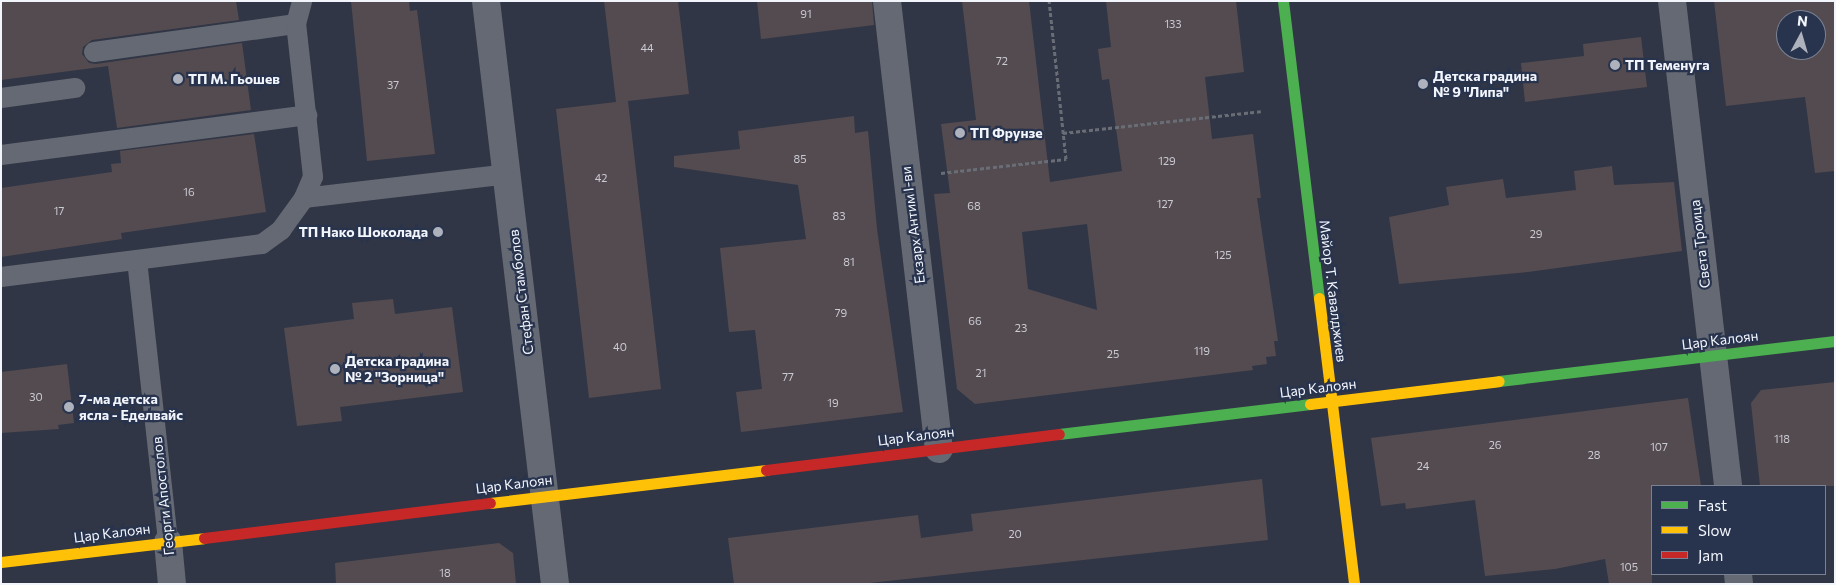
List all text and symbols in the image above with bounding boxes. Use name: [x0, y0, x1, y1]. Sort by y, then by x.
house number: 91: [800, 7, 812, 21]
north arrow: [1776, 10, 1826, 60]
text: N: [1796, 12, 1809, 30]
house number: 133: [1164, 17, 1182, 31]
house number: 44: [640, 41, 654, 55]
house number: 72: [996, 54, 1008, 68]
place label: ТП Теменуга: [1625, 57, 1709, 73]
marker: ТП Теменуга: [1609, 59, 1621, 71]
place label: Детска градина № 9 "Липа": [1433, 68, 1537, 100]
place label: ТП М. Гьошев: [188, 71, 280, 87]
marker: ТП М. Гьошев: [172, 73, 184, 85]
house number: 37: [387, 78, 399, 92]
marker: Детска градина № 9 "Липа": [1417, 78, 1429, 90]
place label: ТП Фрунзе: [970, 125, 1043, 141]
marker: ТП Фрунзе: [954, 127, 966, 139]
house number: 85: [794, 152, 806, 166]
house number: 129: [1158, 154, 1176, 168]
street label: Екзарх Антим I-ви: [897, 165, 929, 285]
house number: 42: [595, 171, 607, 185]
house number: 16: [183, 185, 195, 199]
house number: 127: [1157, 197, 1173, 211]
house number: 68: [967, 199, 981, 213]
street label: Света Троица: [1686, 199, 1714, 289]
house number: 17: [54, 204, 64, 218]
house number: 83: [833, 209, 845, 223]
street label: Майор Т. Кавалджиев: [1316, 219, 1350, 363]
place label: ТП Нако Шоколада: [299, 224, 428, 240]
marker: ТП Нако Шоколада: [432, 226, 444, 238]
house number: 29: [1530, 227, 1542, 241]
street label: Стефан Стамболов: [505, 228, 537, 356]
house number: 125: [1214, 248, 1232, 262]
house number: 81: [843, 255, 855, 269]
house number: 79: [835, 306, 847, 320]
house number: 66: [968, 314, 982, 328]
house number: 23: [1015, 321, 1027, 335]
street label: Цар Калоян: [1681, 327, 1759, 353]
house number: 40: [613, 340, 627, 354]
house number: 119: [1194, 344, 1210, 358]
house number: 25: [1107, 347, 1119, 361]
place label: Детска градина № 2 "Зорница": [345, 353, 449, 386]
marker: Детска градина № 2 "Зорница": [329, 363, 341, 375]
house number: 21: [976, 366, 986, 380]
house number: 77: [782, 370, 794, 384]
street label: Цар Калоян: [1279, 375, 1357, 401]
house number: 30: [29, 390, 43, 404]
place label: 7-ма детска ясла - Еделвайс: [79, 391, 183, 424]
house number: 19: [827, 396, 839, 410]
marker: 7-ма детска ясла - Еделвайс: [63, 401, 75, 413]
street label: Цар Калоян: [877, 423, 955, 449]
house number: 118: [1774, 432, 1790, 446]
street label: Георги Апостолов: [148, 436, 178, 556]
house number: 26: [1489, 438, 1501, 452]
house number: 107: [1650, 440, 1668, 454]
house number: 28: [1588, 448, 1600, 462]
house number: 24: [1417, 459, 1429, 473]
street label: Цар Калоян: [475, 471, 553, 497]
legend: [1651, 485, 1826, 575]
text: Fast: [1698, 496, 1727, 514]
street label: Цар Калоян: [73, 520, 151, 546]
text: Slow: [1698, 521, 1731, 539]
house number: 20: [1008, 527, 1022, 541]
text: Jam: [1698, 546, 1723, 564]
house number: 105: [1620, 560, 1638, 574]
house number: 18: [439, 566, 451, 580]

